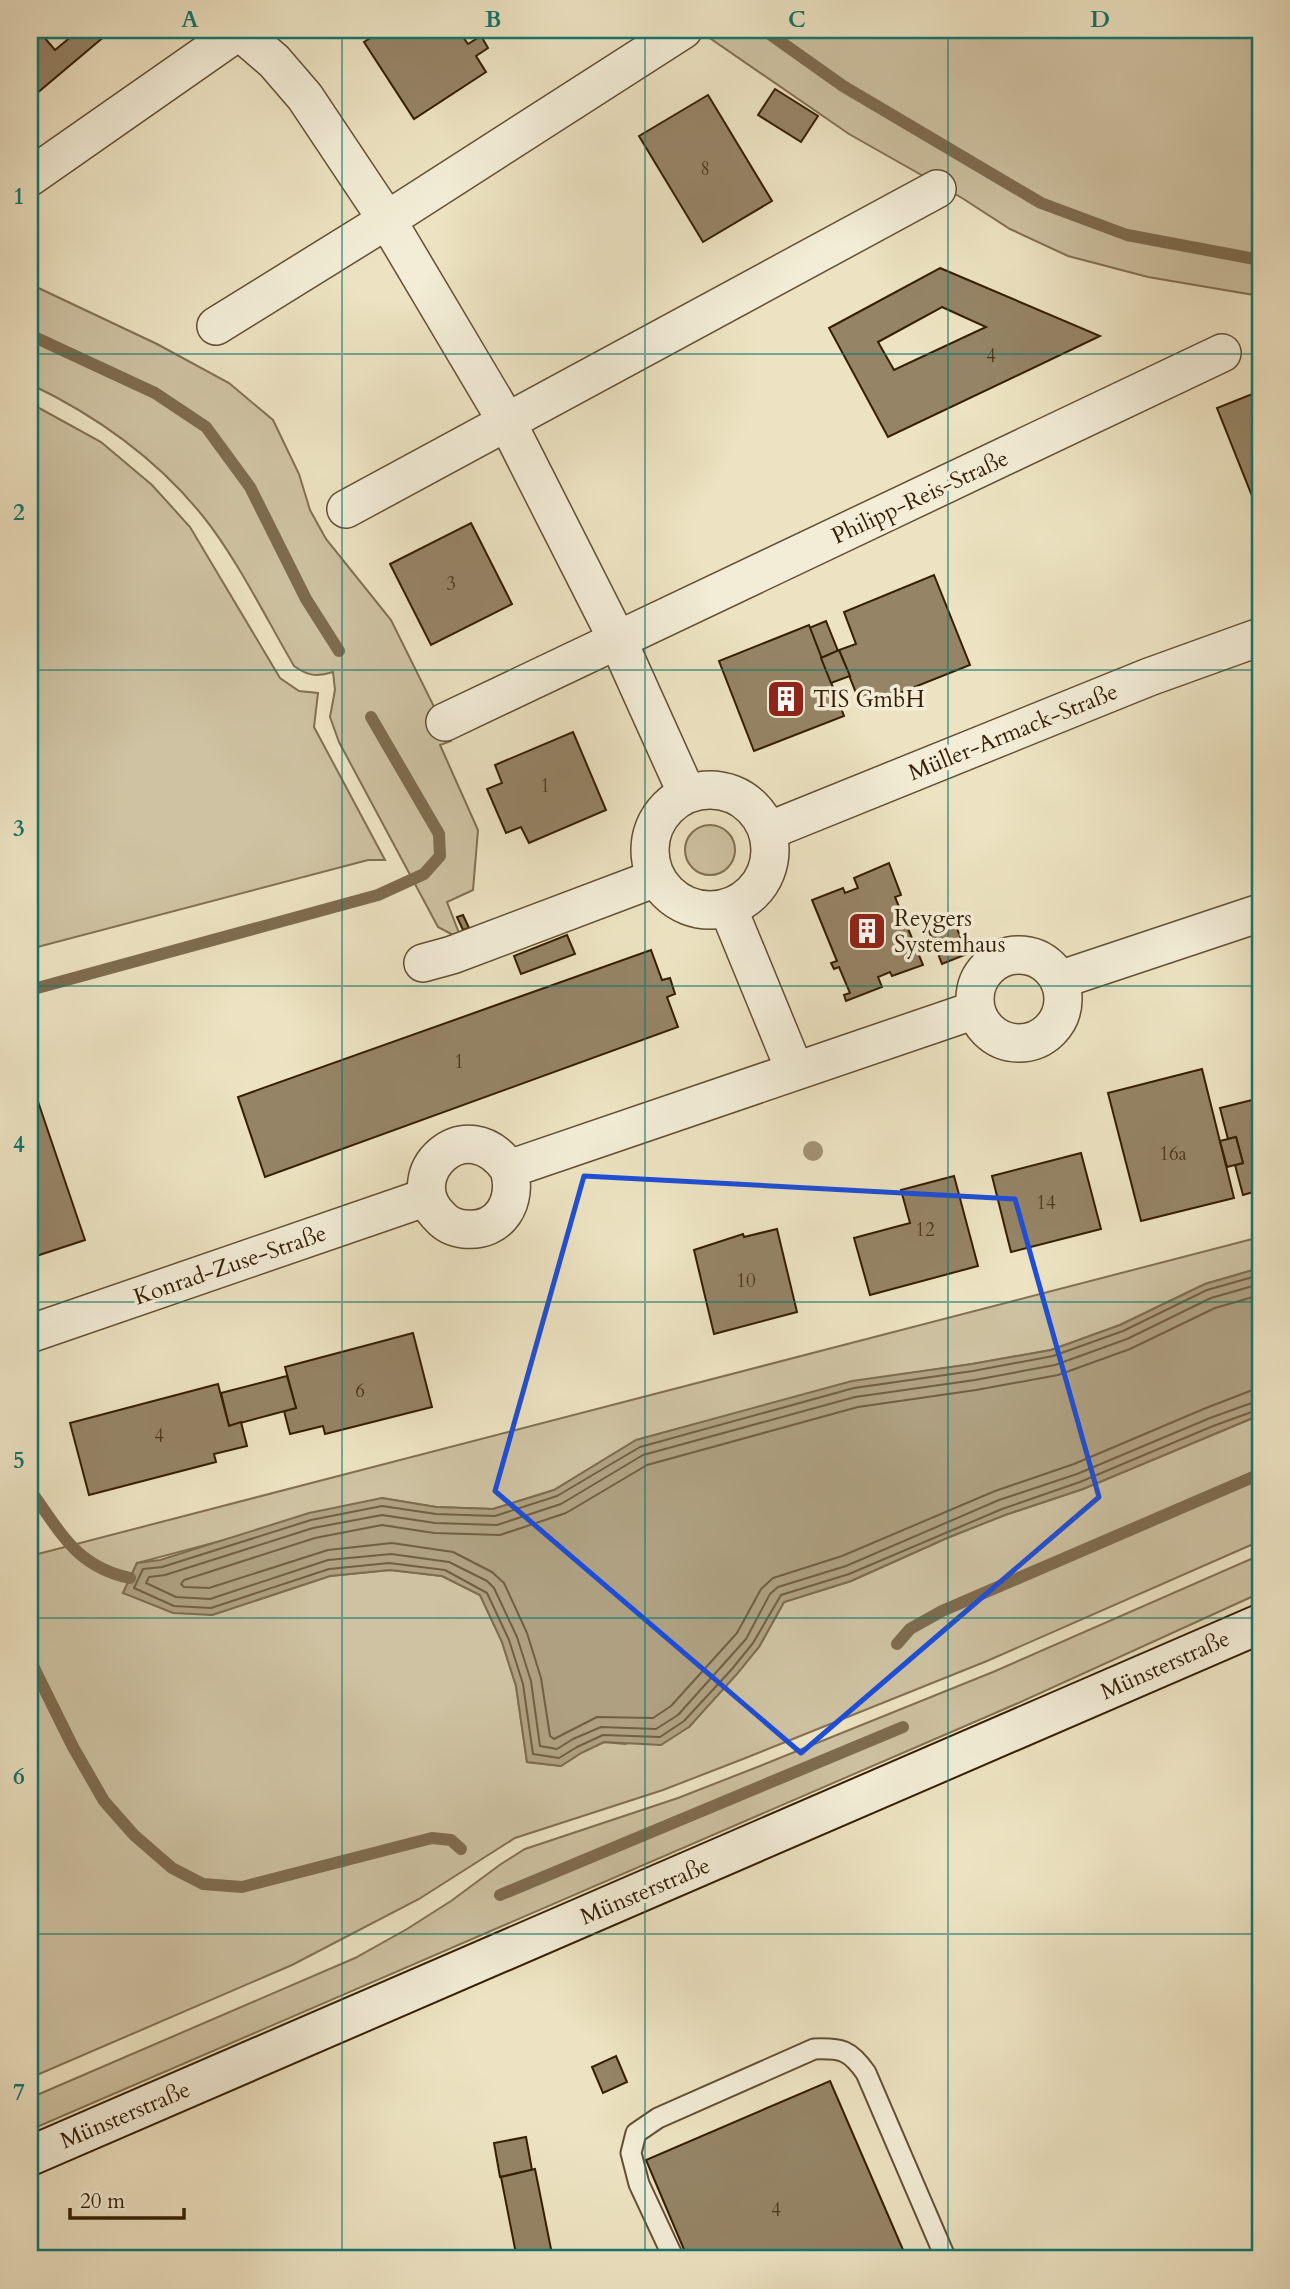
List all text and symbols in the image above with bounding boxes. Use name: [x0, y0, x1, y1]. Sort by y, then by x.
text: A: [181, 4, 199, 35]
text: B: [485, 4, 501, 35]
text: C: [788, 4, 806, 35]
text: D: [1090, 4, 1110, 35]
house number: 8: [700, 156, 710, 182]
text: 1: [13, 181, 25, 212]
house number: 4: [986, 343, 996, 369]
street label: Philipp-Reis-Straße: [827, 442, 1013, 552]
text: 2: [13, 497, 25, 528]
house number: 3: [446, 571, 456, 597]
street label: Müller-Armack-Straße: [904, 676, 1122, 788]
building icon: TIS GmbH: [765, 678, 807, 720]
place label: TIS GmbH: [813, 684, 925, 715]
house number: 1: [540, 773, 550, 799]
text: 3: [13, 813, 25, 844]
place label: Reygers Systemhaus: [894, 903, 1005, 960]
building icon: Reygers Systemhaus: [846, 910, 888, 952]
house number: 1: [454, 1049, 464, 1075]
text: 4: [13, 1129, 25, 1160]
house number: 16a: [1159, 1141, 1187, 1167]
house number: 14: [1036, 1190, 1056, 1216]
street label: Konrad-Zuse-Straße: [129, 1217, 331, 1313]
house number: 12: [915, 1217, 935, 1243]
house number: 10: [736, 1268, 756, 1294]
house number: 6: [355, 1378, 365, 1404]
house number: 4: [154, 1423, 164, 1449]
text: 5: [13, 1445, 25, 1476]
street label: Münsterstraße: [1095, 1623, 1235, 1707]
text: 6: [13, 1761, 25, 1792]
street label: Münsterstraße: [575, 1850, 715, 1932]
street label: Münsterstraße: [55, 2074, 195, 2156]
text: 7: [13, 2077, 25, 2108]
scale bar: [70, 2177, 184, 2221]
text: 20 m: [80, 2187, 125, 2216]
house number: 4: [771, 2197, 781, 2223]

